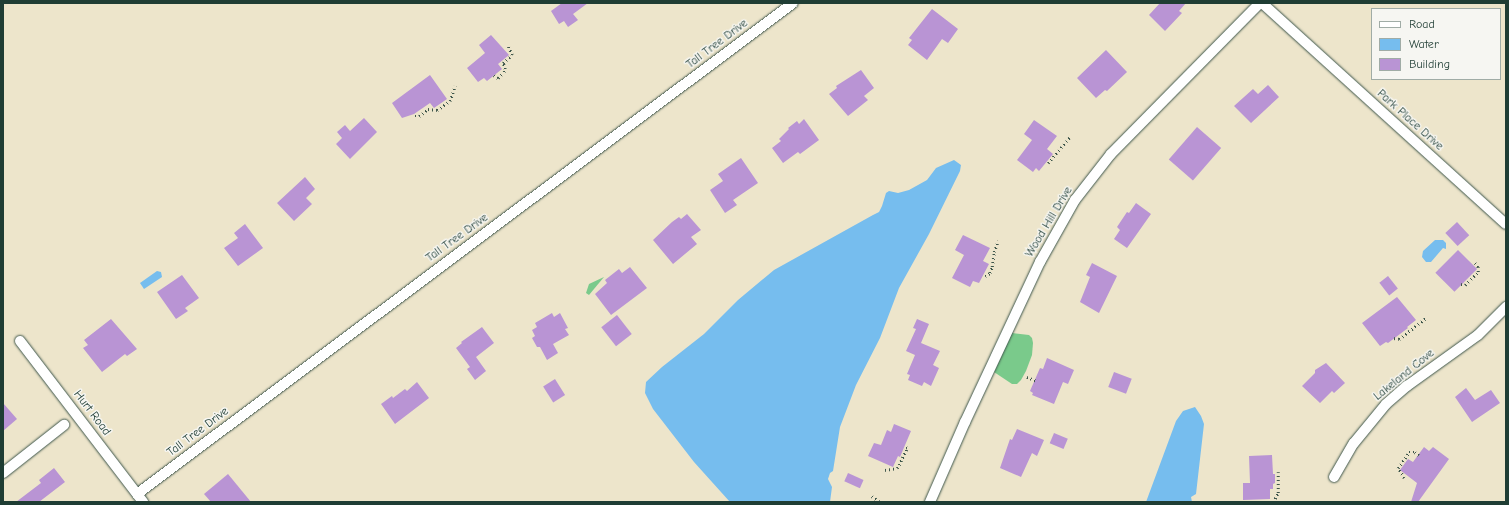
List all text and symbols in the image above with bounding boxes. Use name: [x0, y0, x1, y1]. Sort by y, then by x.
legend: [1371, 8, 1501, 80]
street label: Tall Tree Drive: [683, 16, 751, 72]
text: Road: [1409, 17, 1435, 31]
text: Water: [1409, 37, 1439, 51]
text: Building: [1409, 57, 1450, 71]
street label: Park Place Drive: [1374, 86, 1446, 154]
street label: Wood Hill Drive: [1022, 184, 1076, 260]
street label: Tall Tree Drive: [423, 211, 491, 265]
street label: Lakeland Cove: [1371, 346, 1437, 404]
street label: Hurt Road: [70, 388, 114, 438]
street label: Tall Tree Drive: [164, 404, 232, 460]

